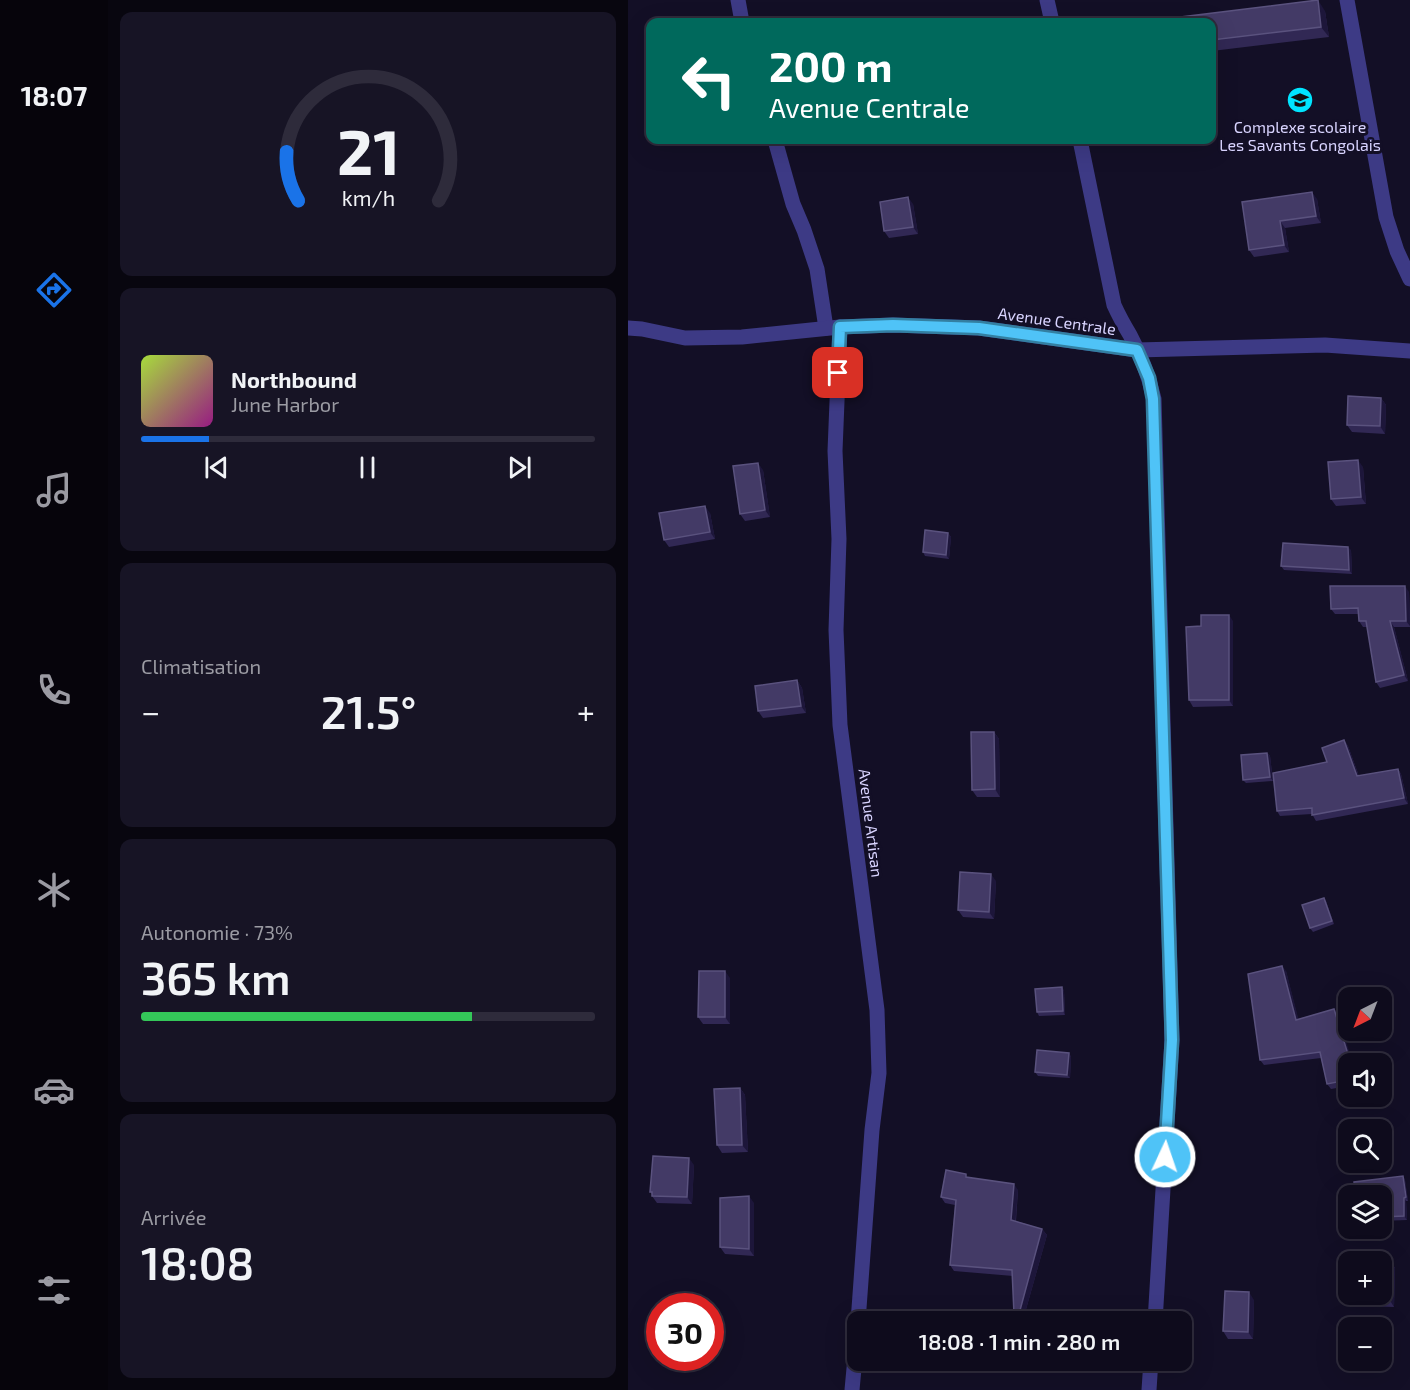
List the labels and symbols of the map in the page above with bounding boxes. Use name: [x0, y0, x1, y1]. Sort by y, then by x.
school or university icon: Complexe scolaire Les Savants Congolais: [1285, 85, 1315, 115]
place label: Complexe scolaire Les Savants Congolais: [1219, 117, 1381, 154]
street label: Avenue Centrale: [997, 303, 1117, 338]
pin: [812, 347, 863, 398]
street label: Avenue Artisan: [855, 767, 888, 878]
north arrow: [1338, 987, 1392, 1041]
position arrow: [1133, 1125, 1197, 1189]
speed limit sign: 30: [646, 1293, 724, 1371]

